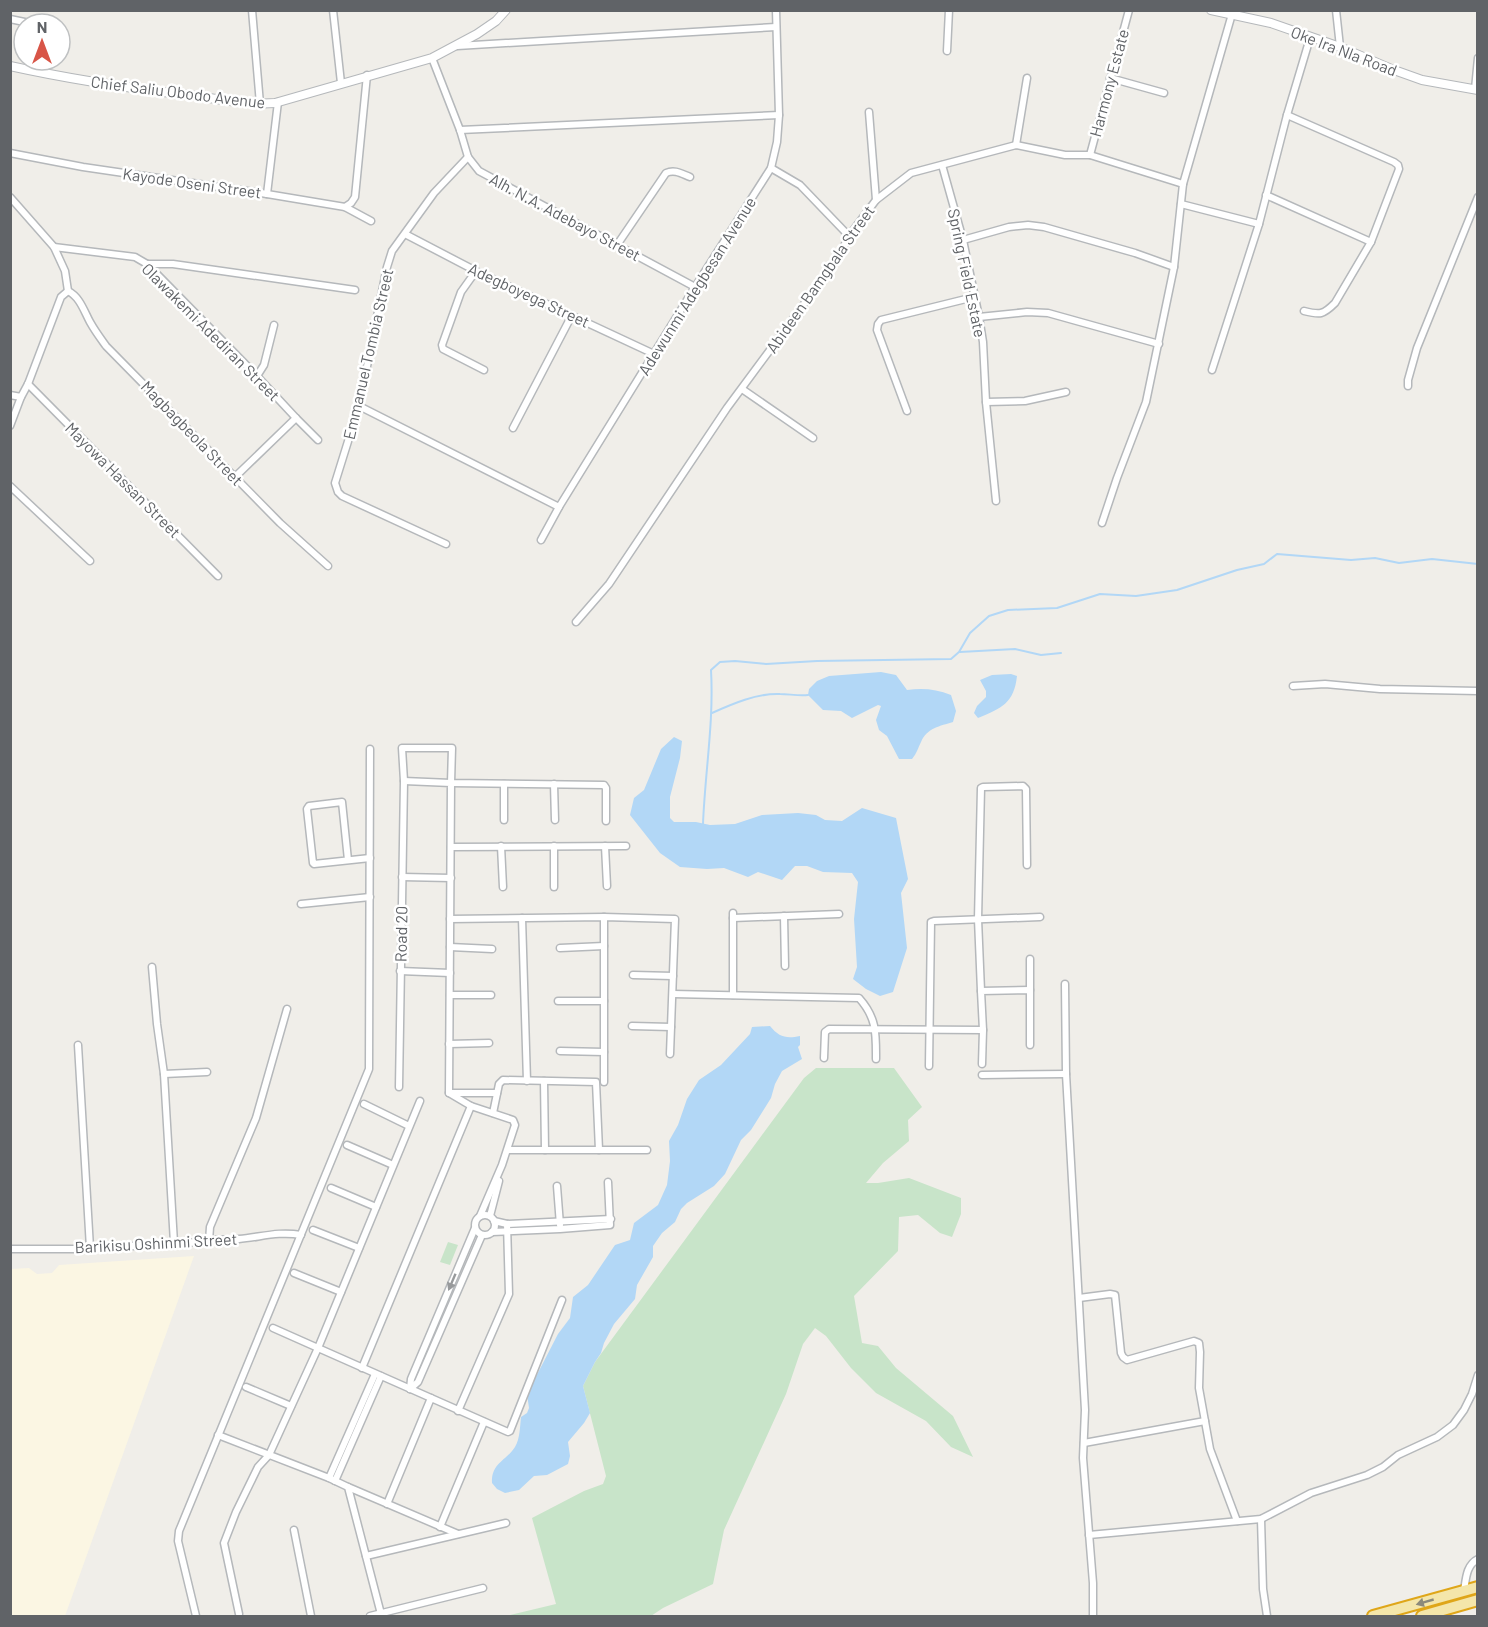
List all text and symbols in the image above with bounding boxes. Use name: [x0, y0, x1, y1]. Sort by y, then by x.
north arrow: [12, 12, 72, 72]
text: N: [37, 17, 47, 36]
street label: Oke Ira Nla Road: [1289, 22, 1400, 79]
street label: Harmony Estate: [1085, 27, 1132, 139]
street label: Chief Saliu Obodo Avenue: [90, 71, 266, 112]
street label: Kayode Oseni Street: [121, 163, 263, 202]
street label: Alh. N.A. Adebayo Street: [486, 169, 644, 264]
street label: Adewunmi Adegbesan Avenue: [634, 193, 759, 378]
street label: Abideen Bamgbala Street: [761, 201, 878, 356]
street label: Spring Field Estate: [945, 207, 990, 339]
street label: Adegboyega Street: [466, 258, 593, 331]
street label: Olawakemi Adediran Street: [138, 259, 284, 405]
street label: Emmanuel Tombia Street: [339, 267, 396, 441]
street label: Magbagbeola Street: [138, 376, 247, 489]
street label: Mayowa Hassan Street: [62, 418, 185, 541]
street label: Road 20: [391, 906, 410, 962]
street label: Barikisu Oshinmi Street: [74, 1229, 238, 1256]
one-way arrow: [447, 1273, 457, 1291]
one-way arrow: [1416, 1598, 1434, 1607]

